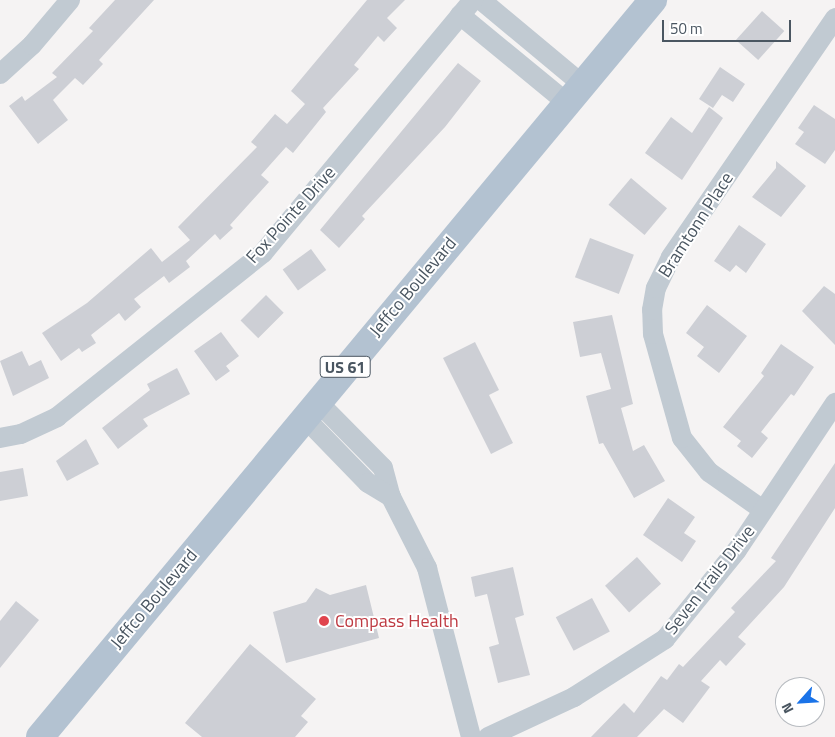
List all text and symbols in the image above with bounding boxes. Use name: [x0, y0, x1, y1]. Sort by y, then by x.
scale bar: [665, 10, 794, 42]
text: 50 m: [670, 17, 703, 40]
street label: Fox Pointe Drive: [242, 162, 340, 268]
street label: Bramtonn Place: [654, 168, 738, 282]
street label: Jeffco Boulevard: [365, 233, 461, 341]
road number: US 61: [319, 354, 371, 381]
street label: Seven Trails Drive: [661, 521, 759, 639]
street label: Jeffco Boulevard: [106, 545, 202, 653]
place label: Compass Health: [335, 610, 459, 632]
marker: Compass Health: [317, 614, 331, 628]
north arrow: [775, 677, 825, 727]
text: N: [775, 699, 799, 717]

